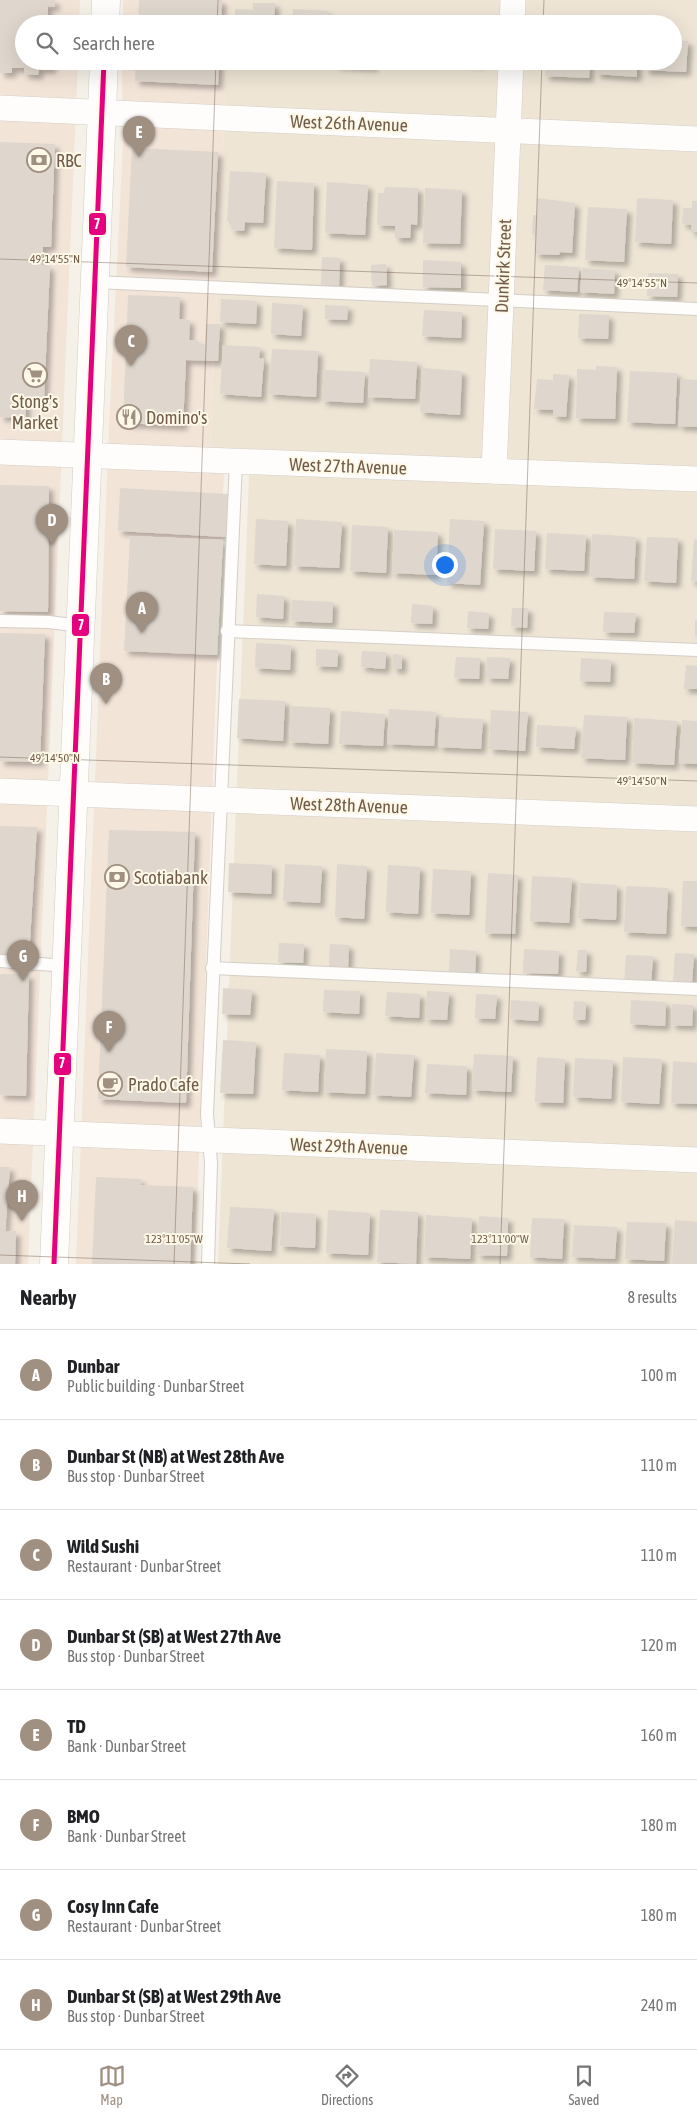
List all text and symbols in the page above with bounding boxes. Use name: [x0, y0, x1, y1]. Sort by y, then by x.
search box: [15, 15, 682, 70]
icon: search: [33, 29, 61, 57]
text: Search here: [73, 32, 155, 54]
street label: West 26th Avenue: [290, 110, 408, 136]
pin: E: [123, 116, 155, 157]
bank icon: RBC: [26, 147, 52, 173]
place label: RBC: [56, 150, 82, 171]
line badge: 7: [88, 212, 107, 236]
text: 7: [94, 216, 100, 232]
street label: Dunkirk Street: [491, 219, 515, 313]
text: 49°14'55"N: [30, 252, 80, 266]
text: 49°14'55"N: [617, 276, 667, 290]
pin: C: [115, 325, 147, 366]
supermarket icon: Stong's Market: [22, 362, 48, 388]
place label: Stong's Market: [12, 391, 58, 433]
restaurant icon: Domino's: [116, 404, 142, 430]
place label: Domino's: [146, 407, 207, 428]
street label: West 27th Avenue: [289, 453, 407, 479]
pin: D: [36, 504, 68, 545]
your location: [432, 552, 458, 578]
pin: A: [126, 592, 158, 633]
line badge: 7: [71, 613, 90, 637]
text: 7: [78, 617, 84, 633]
pin: B: [90, 663, 122, 704]
text: 49°14'50"N: [30, 751, 80, 765]
text: 49°14'50"N: [617, 774, 667, 788]
street label: West 28th Avenue: [290, 792, 408, 818]
bank icon: Scotiabank: [104, 864, 130, 890]
place label: Scotiabank: [134, 867, 208, 888]
pin: G: [7, 940, 39, 981]
pin: F: [93, 1011, 125, 1052]
line badge: 7: [53, 1052, 72, 1076]
text: 7: [59, 1055, 65, 1071]
cafe icon: Prado Cafe: [97, 1071, 123, 1097]
place label: Prado Cafe: [128, 1074, 199, 1095]
street label: West 29th Avenue: [290, 1133, 408, 1159]
pin: H: [6, 1180, 38, 1221]
text: 123°11'05"W: [145, 1232, 203, 1246]
text: 123°11'00"W: [471, 1232, 529, 1246]
text: Nearby: [20, 1285, 76, 1309]
text: 8 results: [627, 1288, 677, 1306]
text: Dunbar: [67, 1355, 119, 1377]
text: A: [32, 1366, 40, 1384]
text: 100 m: [641, 1366, 677, 1384]
text: Public building · Dunbar Street: [67, 1377, 244, 1395]
text: Dunbar St (NB) at West 28th Ave: [67, 1445, 284, 1467]
text: B: [32, 1456, 40, 1474]
text: 110 m: [641, 1456, 677, 1474]
text: Bus stop · Dunbar Street: [67, 1467, 205, 1485]
text: Wild Sushi: [67, 1535, 139, 1557]
text: C: [32, 1546, 40, 1564]
text: 110 m: [641, 1546, 677, 1564]
text: Restaurant · Dunbar Street: [67, 1557, 221, 1575]
text: Dunbar St (SB) at West 27th Ave: [67, 1625, 281, 1647]
text: D: [32, 1636, 40, 1654]
text: 120 m: [641, 1636, 677, 1654]
text: Bus stop · Dunbar Street: [67, 1647, 205, 1665]
text: TD: [67, 1715, 86, 1737]
text: E: [33, 1726, 39, 1744]
text: 160 m: [641, 1726, 677, 1744]
text: Bank · Dunbar Street: [67, 1737, 186, 1755]
text: BMO: [67, 1805, 100, 1827]
text: F: [33, 1816, 39, 1834]
text: 180 m: [641, 1816, 677, 1834]
text: Bank · Dunbar Street: [67, 1827, 186, 1845]
text: Cosy Inn Cafe: [67, 1895, 159, 1917]
text: G: [32, 1906, 40, 1924]
text: 180 m: [641, 1906, 677, 1924]
text: Restaurant · Dunbar Street: [67, 1917, 221, 1935]
text: Dunbar St (SB) at West 29th Ave: [67, 1985, 281, 2007]
text: H: [31, 1996, 41, 2014]
text: 240 m: [641, 1996, 677, 2014]
text: Bus stop · Dunbar Street: [67, 2007, 205, 2025]
tab: Map: [98, 2062, 126, 2108]
tab: Directions: [321, 2062, 373, 2108]
tab: Saved: [568, 2062, 599, 2108]

